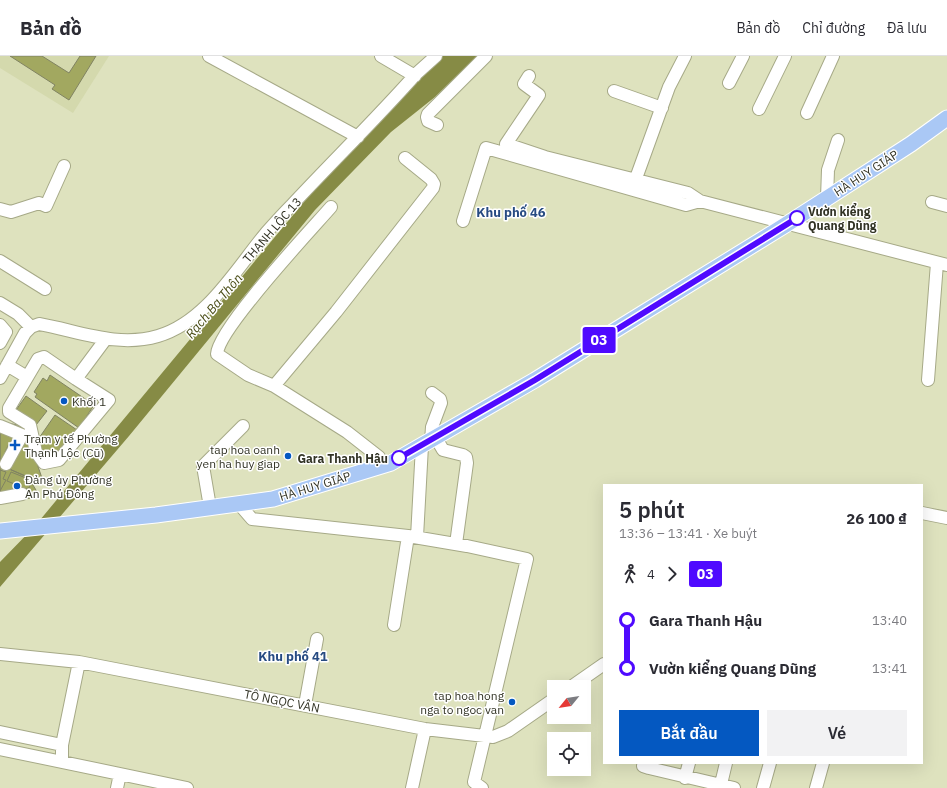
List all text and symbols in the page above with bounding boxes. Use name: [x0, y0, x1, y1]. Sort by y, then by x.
text: Bản đồ: [20, 16, 82, 40]
text: Bản đồ: [736, 19, 780, 37]
text: Chỉ đường: [802, 19, 865, 37]
text: Đã lưu: [887, 19, 927, 37]
street label: HÀ HUY GIÁP: [831, 147, 901, 199]
street label: THẠNH LỘC 13: [240, 194, 304, 266]
place label: Vườn kiểng Quang Dũng: [808, 202, 877, 233]
district label: Khu phố 46: [476, 204, 546, 221]
marker: Vườn kiểng Quang Dũng: [789, 210, 805, 226]
water label: Rạch Ba Thôn: [182, 270, 246, 342]
line badge: 03: [581, 327, 617, 353]
text: 03: [591, 331, 607, 349]
place label: Khối 1: [72, 394, 106, 409]
marker: Khối 1: [59, 396, 69, 406]
place label: Trạm y tế Phường Thạnh Lộc (Cũ): [24, 431, 118, 460]
marker: Trạm y tế Phường Thạnh Lộc (Cũ): [9, 439, 21, 451]
place label: tap hoa oanh yen ha huy giap: [197, 442, 280, 471]
marker: Gara Thanh Hậu: [391, 450, 407, 466]
marker: tap hoa oanh yen ha huy giap: [283, 451, 293, 461]
place label: Gara Thanh Hậu: [297, 451, 388, 466]
street label: HÀ HUY GIÁP: [278, 468, 352, 504]
place label: Đảng ủy Phường An Phú Đông: [25, 472, 113, 501]
marker: Đảng ủy Phường An Phú Đông: [12, 481, 22, 491]
text: 5 phút: [619, 495, 685, 524]
text: 26 100 ₫: [846, 509, 907, 528]
text: 13:36 – 13:41 · Xe buýt: [619, 525, 757, 542]
icon: walk: [619, 563, 641, 585]
icon: forward: [661, 563, 683, 585]
text: 03: [697, 565, 714, 583]
text: 4: [647, 566, 655, 583]
text: Gara Thanh Hậu: [649, 611, 762, 630]
text: 13:40: [872, 612, 907, 629]
district label: Khu phố 41: [258, 648, 328, 665]
text: Vườn kiểng Quang Dũng: [649, 659, 816, 678]
text: 13:41: [872, 660, 907, 677]
north arrow: [547, 680, 591, 724]
map controls: [547, 680, 591, 776]
street label: TÔ NGỌC VÂN: [243, 686, 321, 716]
place label: tap hoa hong nga to ngoc van: [420, 688, 505, 717]
marker: tap hoa hong nga to ngoc van: [507, 697, 517, 707]
button: Bắt đầu: [619, 710, 759, 756]
button: Vé: [767, 710, 907, 756]
button: locate: [547, 732, 591, 776]

